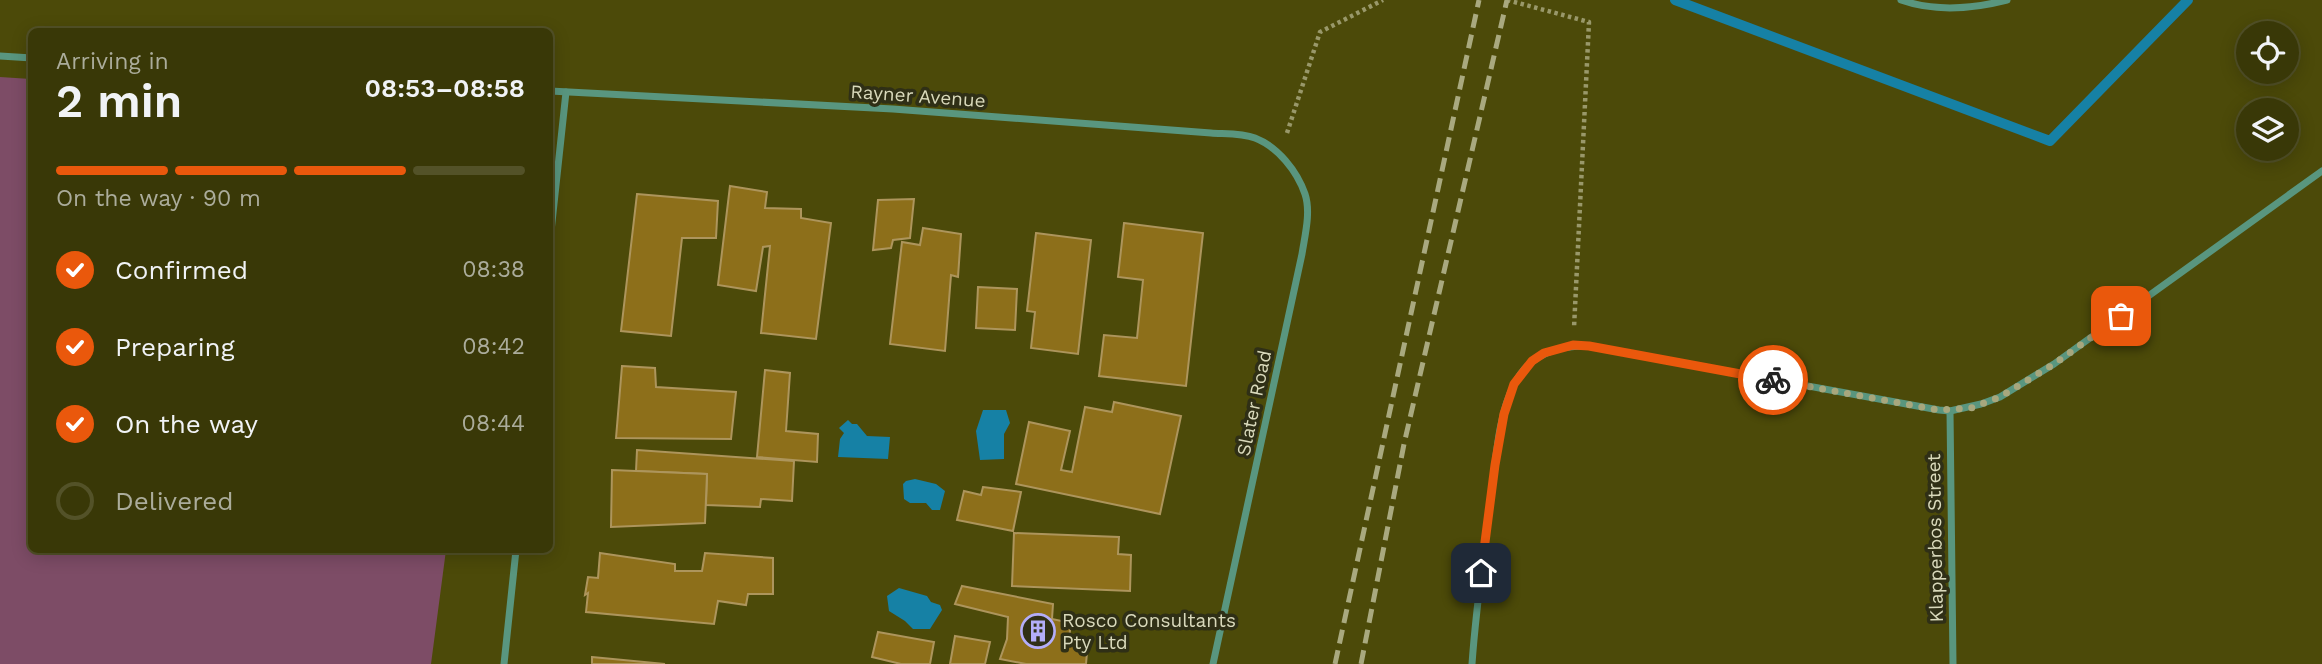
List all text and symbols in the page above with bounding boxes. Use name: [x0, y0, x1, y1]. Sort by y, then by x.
map controls: [2236, 21, 2299, 161]
button: locate: [2236, 21, 2299, 84]
text: Arriving in: [56, 48, 169, 75]
text: 08:53–08:58: [364, 73, 525, 103]
text: 2 min: [56, 74, 182, 128]
street label: Rayner Avenue: [850, 80, 986, 112]
button: layers: [2236, 98, 2299, 161]
text: On the way · 90 m: [56, 185, 261, 212]
icon: check: [56, 251, 94, 289]
text: Confirmed: [115, 255, 248, 285]
text: 08:38: [462, 256, 525, 283]
pin: [2091, 286, 2151, 346]
icon: bag: [2102, 297, 2140, 335]
icon: check: [56, 328, 94, 366]
text: Preparing: [115, 332, 235, 362]
text: 08:42: [462, 333, 525, 360]
courier: [1738, 345, 1808, 415]
street label: Slater Road: [1232, 348, 1276, 458]
icon: bike: [1754, 361, 1792, 399]
icon: check: [56, 405, 94, 443]
text: On the way: [115, 409, 258, 439]
text: 08:44: [462, 410, 525, 437]
street label: Klapperbos Street: [1922, 453, 1948, 622]
text: Delivered: [115, 486, 234, 516]
pin: [1451, 543, 1511, 603]
icon: home: [1462, 554, 1500, 592]
place label: Rosco Consultants Pty Ltd: [1062, 609, 1236, 654]
building icon: Rosco Consultants Pty Ltd: [1019, 612, 1057, 650]

